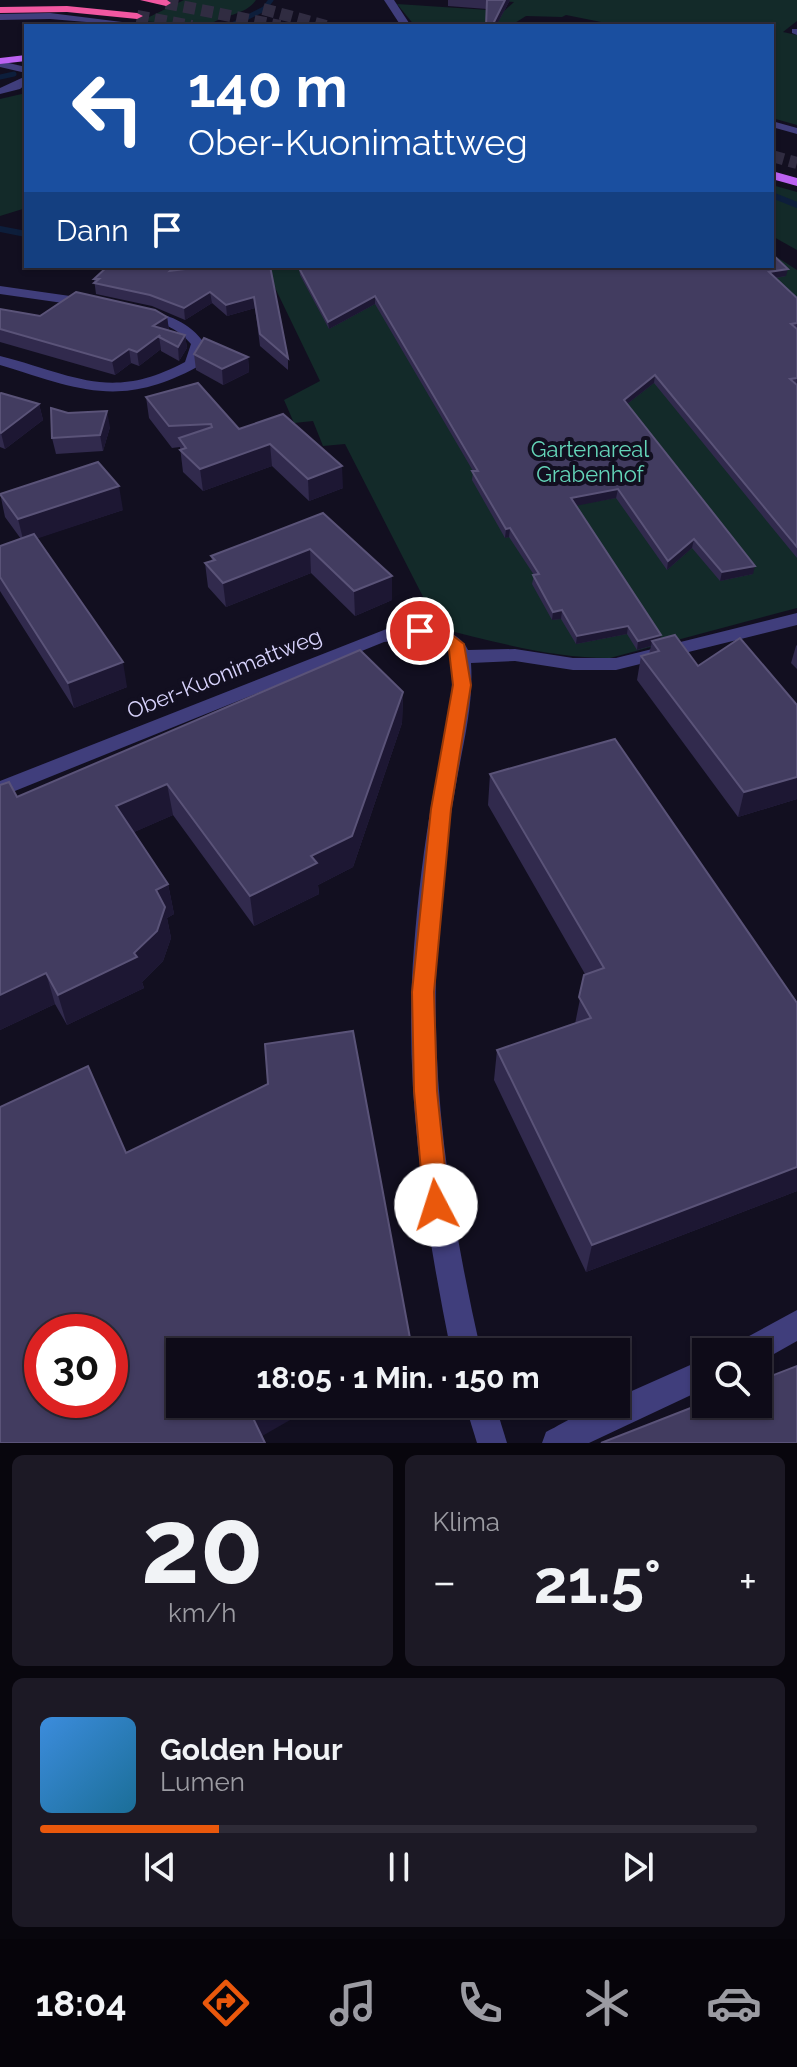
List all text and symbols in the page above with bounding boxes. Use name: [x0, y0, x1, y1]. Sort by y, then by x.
text: 140 m: [188, 54, 348, 120]
icon: left: [56, 56, 160, 160]
text: Ober-Kuonimattweg: [188, 121, 528, 163]
icon: arrive: [145, 208, 189, 252]
text: Dann: [56, 213, 129, 248]
park label: Gartenareal Grabenhof: [531, 436, 649, 487]
pin: [386, 597, 454, 665]
icon: arrive: [398, 609, 442, 653]
street label: Ober-Kuonimattweg: [123, 622, 325, 724]
position arrow: [394, 1163, 478, 1247]
speed limit sign: 30: [24, 1314, 128, 1418]
map controls: [692, 1338, 772, 1418]
button: search: [692, 1338, 772, 1418]
text: 18:05 · 1 Min. · 150 m: [256, 1360, 540, 1395]
text: 20: [141, 1485, 264, 1607]
text: Klima: [433, 1507, 500, 1537]
text: 21.5°: [534, 1547, 661, 1617]
text: −: [433, 1556, 456, 1607]
text: +: [739, 1556, 757, 1607]
text: km/h: [168, 1598, 237, 1628]
text: Golden Hour: [160, 1732, 343, 1767]
text: Lumen: [160, 1767, 245, 1797]
icon: previous: [138, 1845, 182, 1889]
icon: pause: [377, 1845, 421, 1889]
icon: next: [616, 1845, 660, 1889]
icon: directions: [198, 1975, 254, 2031]
icon: music: [325, 1975, 381, 2031]
icon: phone: [452, 1975, 508, 2031]
icon: climate: [579, 1975, 635, 2031]
icon: car: [706, 1975, 762, 2031]
text: 18:04: [35, 1982, 127, 2024]

